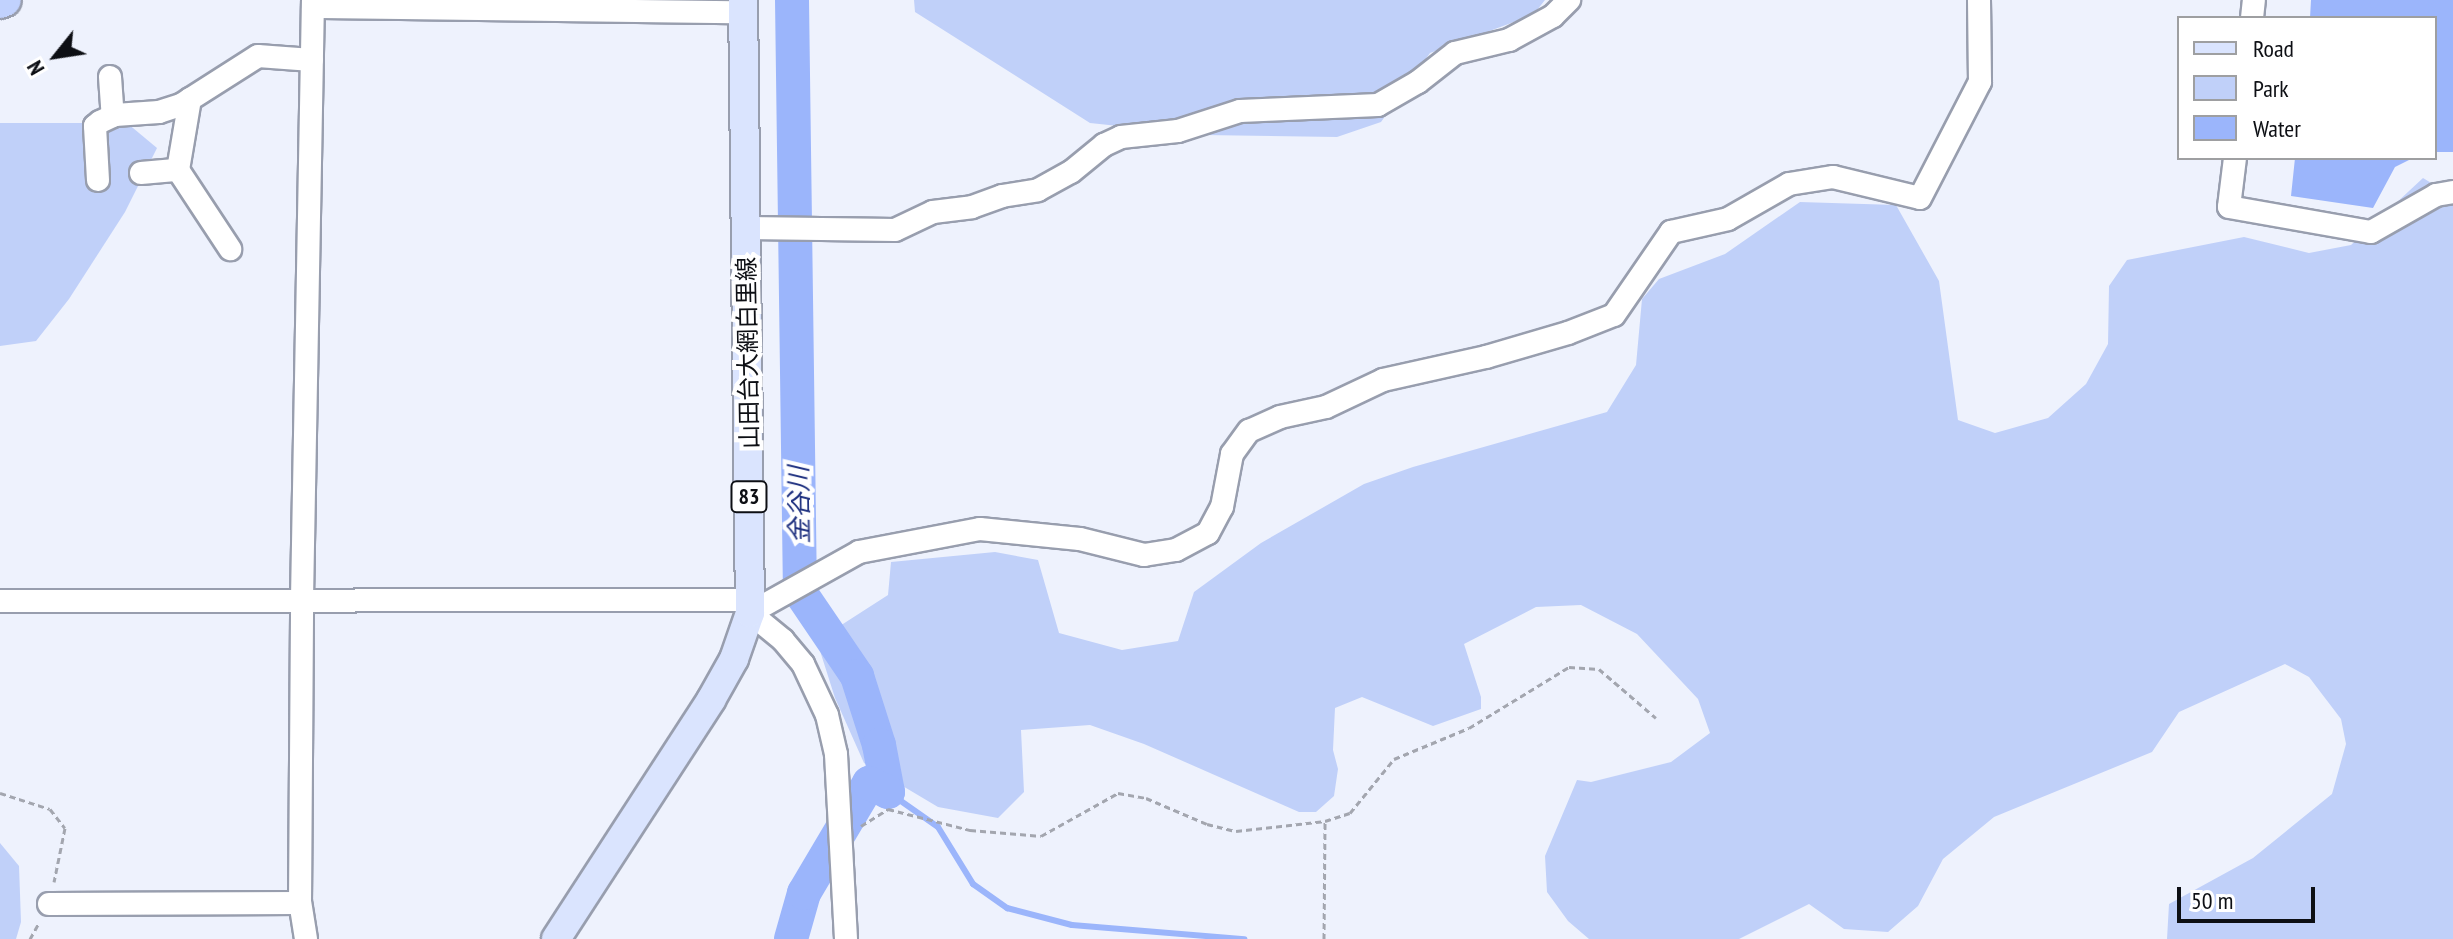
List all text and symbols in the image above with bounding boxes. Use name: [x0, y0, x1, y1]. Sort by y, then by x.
north arrow: [16, 16, 96, 96]
legend: [2177, 16, 2437, 160]
text: Road: [2253, 33, 2294, 64]
text: N: [20, 56, 50, 80]
text: Park: [2253, 73, 2289, 104]
text: Water: [2253, 113, 2301, 144]
street label: 山田台大網白里線: [732, 257, 764, 449]
water label: 金谷川: [783, 466, 815, 544]
road number: 83: [729, 479, 769, 515]
scale bar: [2181, 871, 2319, 921]
text: 50 m: [2191, 885, 2233, 916]

